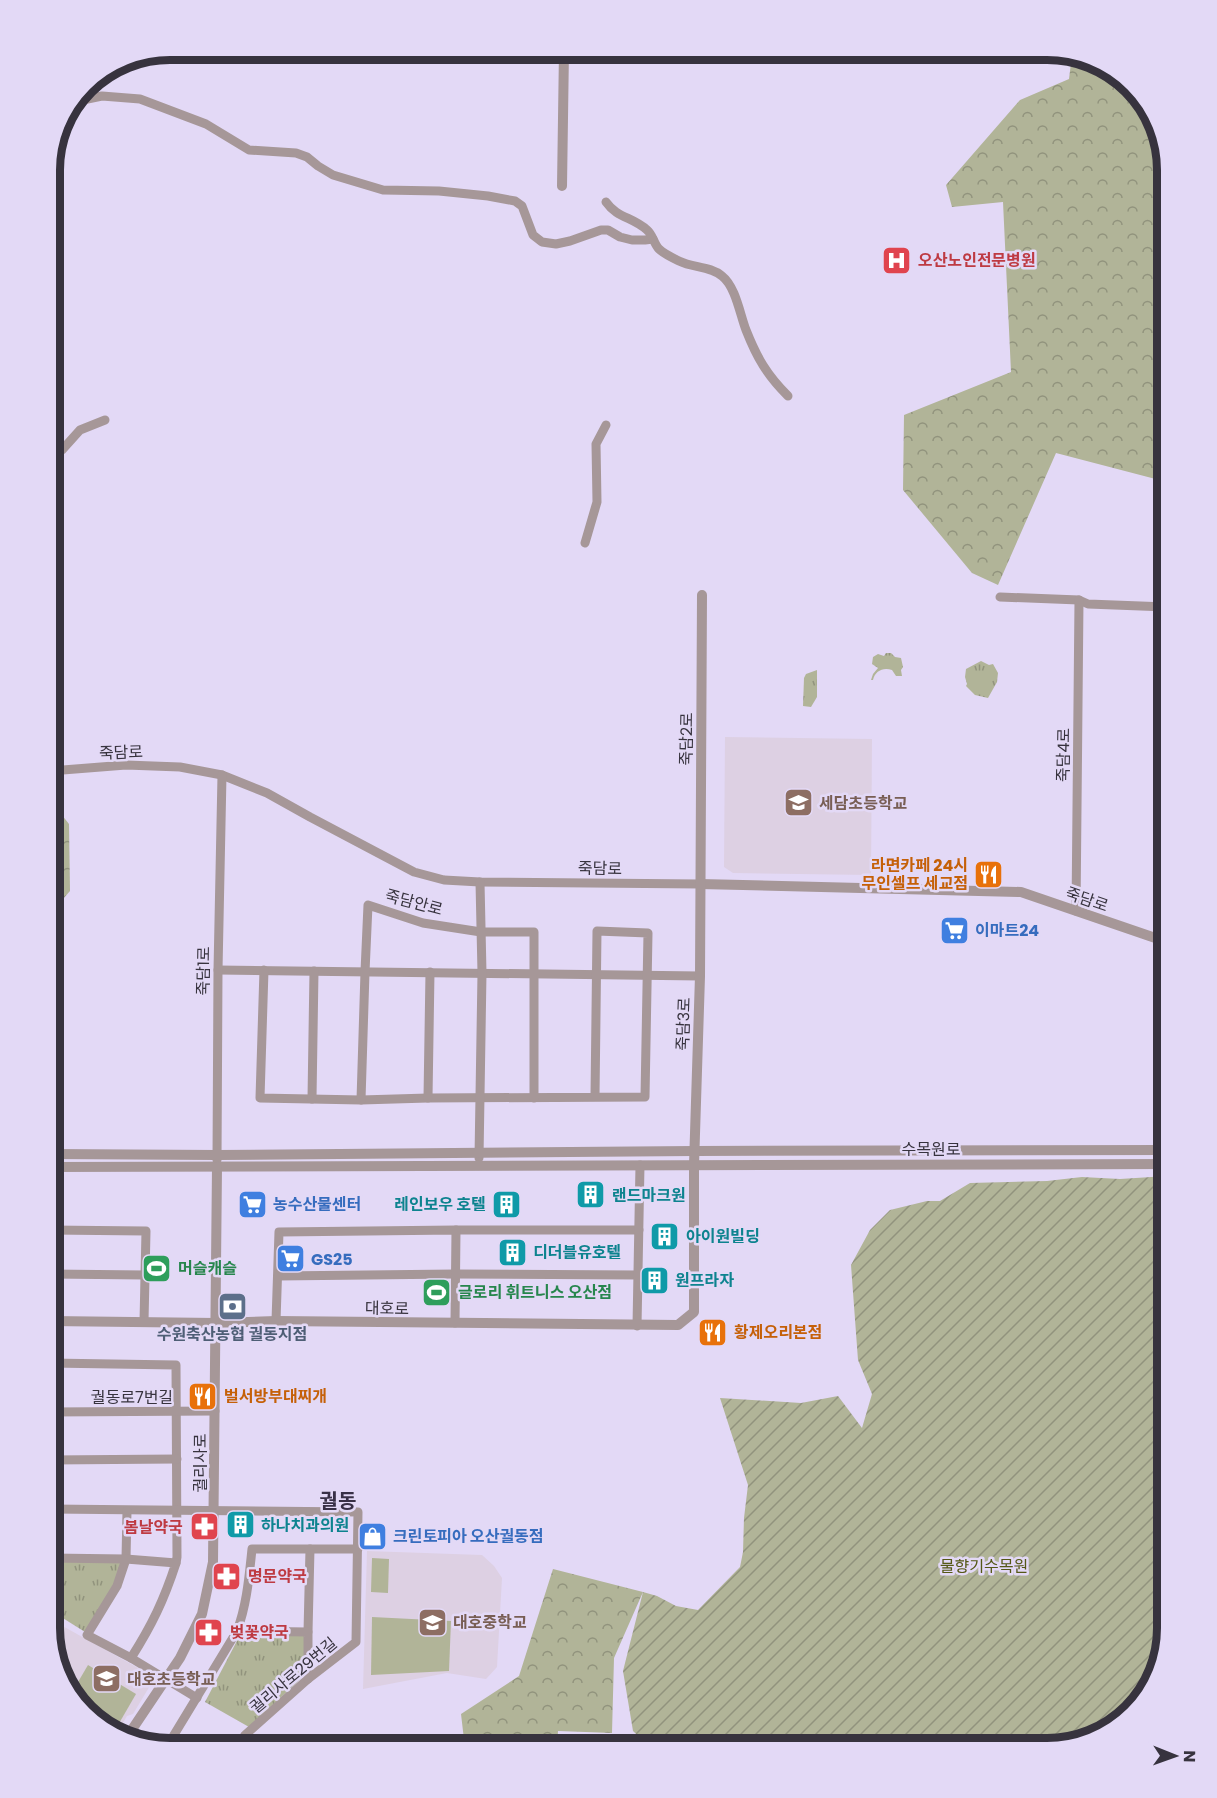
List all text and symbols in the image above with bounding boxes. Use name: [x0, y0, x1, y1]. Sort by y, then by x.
hospital icon: 오산노인전문병원: [881, 244, 913, 276]
place label: 오산노인전문병원: [918, 249, 1036, 272]
street label: 죽담2로: [675, 712, 698, 766]
street label: 죽담4로: [1052, 727, 1075, 782]
street label: 죽담로: [99, 740, 144, 765]
school or university icon: 세담초등학교: [782, 787, 814, 819]
place label: 세담초등학교: [819, 792, 908, 815]
place label: 라면카페 24시 무인셀프 세교점: [862, 854, 968, 895]
street label: 죽담로: [578, 857, 623, 880]
restaurant icon: 라면카페 24시 무인셀프 세교점: [973, 858, 1005, 890]
street label: 죽담로: [1062, 881, 1112, 918]
street label: 죽담안로: [382, 884, 446, 921]
supermarket icon: 이마트24: [938, 914, 970, 946]
place label: 이마트24: [975, 919, 1039, 942]
street label: 죽담1로: [192, 946, 215, 996]
street label: 죽담3로: [671, 997, 696, 1051]
street label: 수목원로: [902, 1138, 961, 1161]
building icon: 랜드마크원: [575, 1179, 607, 1211]
place label: 랜드마크원: [612, 1184, 686, 1207]
supermarket icon: 농수산물센터: [236, 1188, 268, 1220]
building icon: 레인보우 호텔: [491, 1188, 523, 1220]
place label: 농수산물센터: [273, 1193, 361, 1216]
place label: 레인보우 호텔: [394, 1193, 486, 1216]
building icon: 아이원빌딩: [649, 1220, 681, 1252]
place label: 아이원빌딩: [686, 1225, 760, 1248]
building icon: 디더블유호텔: [496, 1236, 528, 1268]
place label: 디더블유호텔: [533, 1241, 621, 1264]
supermarket icon: GS25: [274, 1243, 306, 1275]
place label: GS25: [311, 1248, 353, 1271]
sports icon: 머슬캐슬: [141, 1252, 173, 1284]
place label: 머슬캐슬: [178, 1257, 237, 1280]
building icon: 원프라자: [638, 1264, 670, 1296]
place label: 원프라자: [675, 1269, 734, 1292]
sports icon: 글로리 휘트니스 오산점: [421, 1276, 453, 1308]
place label: 글로리 휘트니스 오산점: [458, 1281, 612, 1304]
bank icon: 수원축산농협 궐동지점: [216, 1290, 248, 1322]
street label: 대호로: [365, 1297, 410, 1320]
restaurant icon: 황제오리본점: [697, 1316, 729, 1348]
place label: 황제오리본점: [734, 1321, 822, 1344]
place label: 수원축산농협 궐동지점: [157, 1323, 307, 1346]
restaurant icon: 벌서방부대찌개: [187, 1380, 219, 1412]
place label: 벌서방부대찌개: [224, 1385, 327, 1408]
street label: 궐동로7번길: [91, 1386, 173, 1409]
street label: 궐리사로: [189, 1433, 212, 1492]
district label: 궐동: [320, 1487, 356, 1515]
building icon: 하나치과의원: [224, 1509, 256, 1541]
pharmacy icon: 봄날약국: [188, 1511, 220, 1543]
place label: 하나치과의원: [261, 1514, 349, 1537]
place label: 봄날약국: [124, 1516, 183, 1539]
shop icon: 크린토피아 오산궐동점: [356, 1520, 388, 1552]
place label: 크린토피아 오산궐동점: [393, 1525, 544, 1548]
park label: 물향기수목원: [940, 1555, 1028, 1578]
pharmacy icon: 명문약국: [211, 1560, 243, 1592]
place label: 명문약국: [248, 1565, 307, 1588]
school or university icon: 대호중학교: [416, 1606, 448, 1638]
place label: 대호중학교: [453, 1611, 527, 1634]
pharmacy icon: 벚꽃약국: [193, 1616, 225, 1648]
place label: 벚꽃약국: [230, 1621, 289, 1644]
street label: 궐리사로29번길: [245, 1632, 342, 1719]
school or university icon: 대호초등학교: [90, 1663, 122, 1695]
place label: 대호초등학교: [127, 1668, 216, 1691]
north arrow: [1145, 1726, 1205, 1786]
text: N: [1178, 1750, 1201, 1762]

